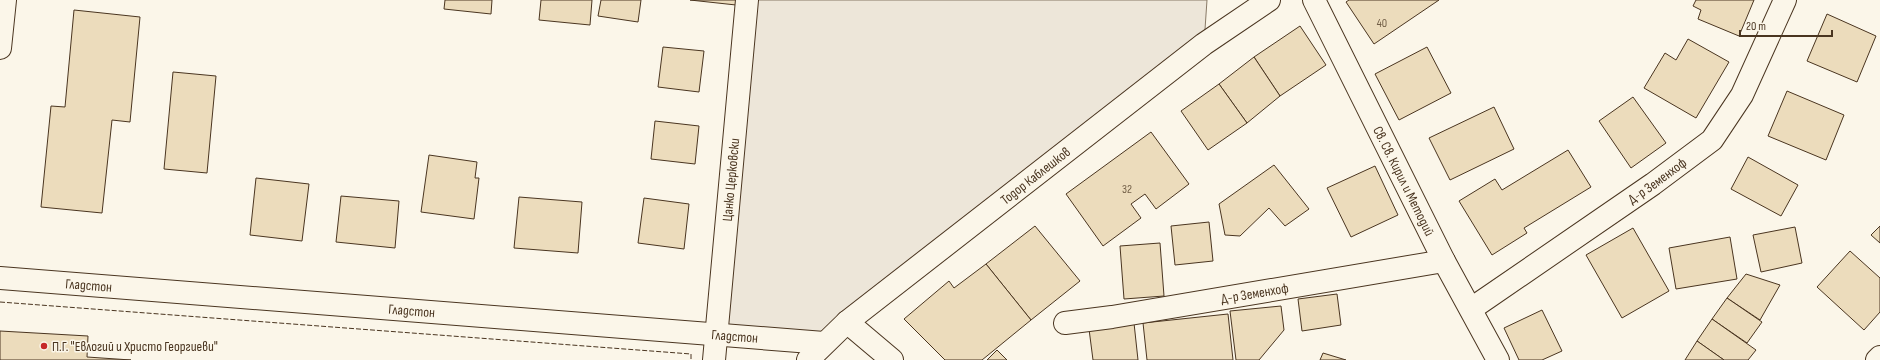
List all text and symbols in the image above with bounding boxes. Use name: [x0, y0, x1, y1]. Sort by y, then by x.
scale bar: [1740, 12, 1832, 38]
house number: 40: [1377, 16, 1387, 31]
text: 20 m: [1746, 19, 1766, 34]
street label: Св. Св. Кирил и Методий: [1369, 123, 1438, 239]
street label: Цанко Церковски: [719, 137, 743, 222]
street label: Тодор Каблешков: [997, 143, 1074, 208]
street label: Д-р Земенхоф: [1625, 154, 1690, 208]
house number: 32: [1122, 182, 1132, 197]
street label: Гладстон: [65, 275, 113, 296]
street label: Д-р Земенхоф: [1220, 279, 1290, 308]
street label: Гладстон: [388, 301, 436, 321]
street label: Гладстон: [711, 326, 759, 347]
place label: П.Г. "Евлогий и Христо Георгиеви": [52, 338, 218, 355]
marker: П.Г. "Евлогий и Христо Георгиеви": [39, 341, 49, 351]

